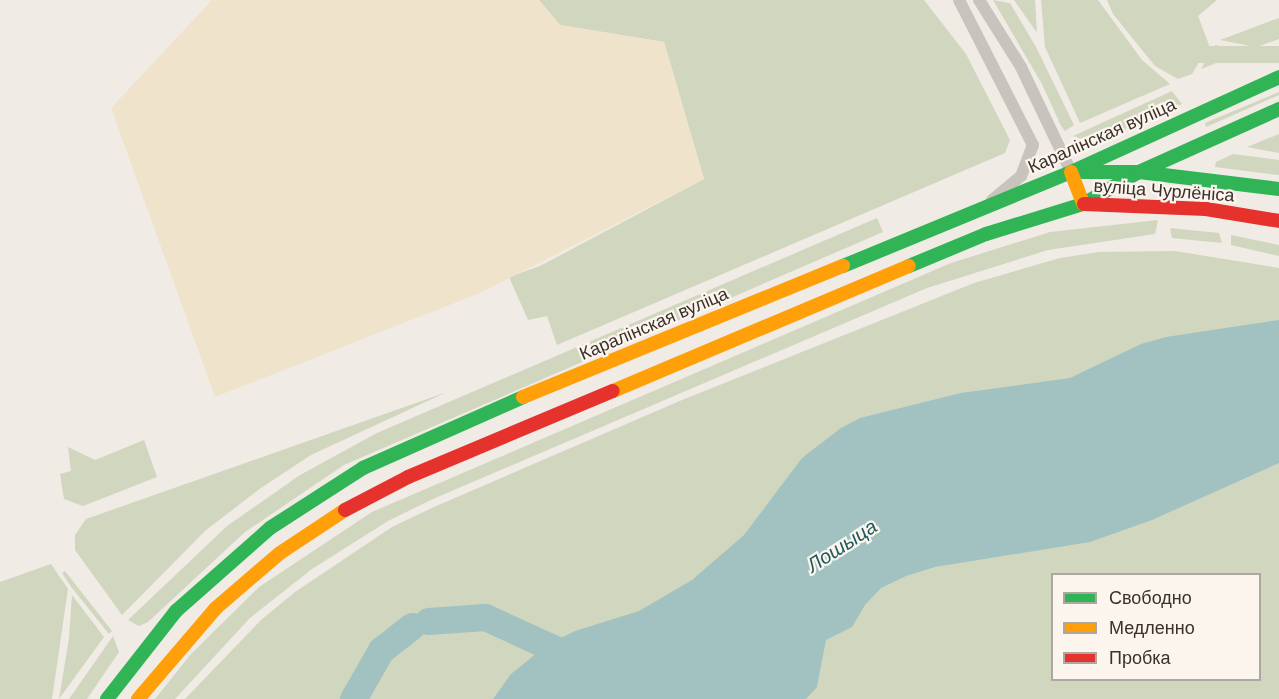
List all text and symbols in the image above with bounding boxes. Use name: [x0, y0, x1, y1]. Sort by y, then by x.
street label: Каралінская вуліца: [1025, 94, 1179, 178]
street label: вуліца Чурлёніса: [1093, 175, 1235, 207]
street label: Каралінская вуліца: [576, 283, 732, 365]
water label: Лошыца: [802, 514, 882, 578]
legend: [1051, 573, 1261, 681]
text: Свободно: [1109, 586, 1192, 610]
text: Медленно: [1109, 616, 1195, 640]
text: Пробка: [1109, 646, 1171, 670]

